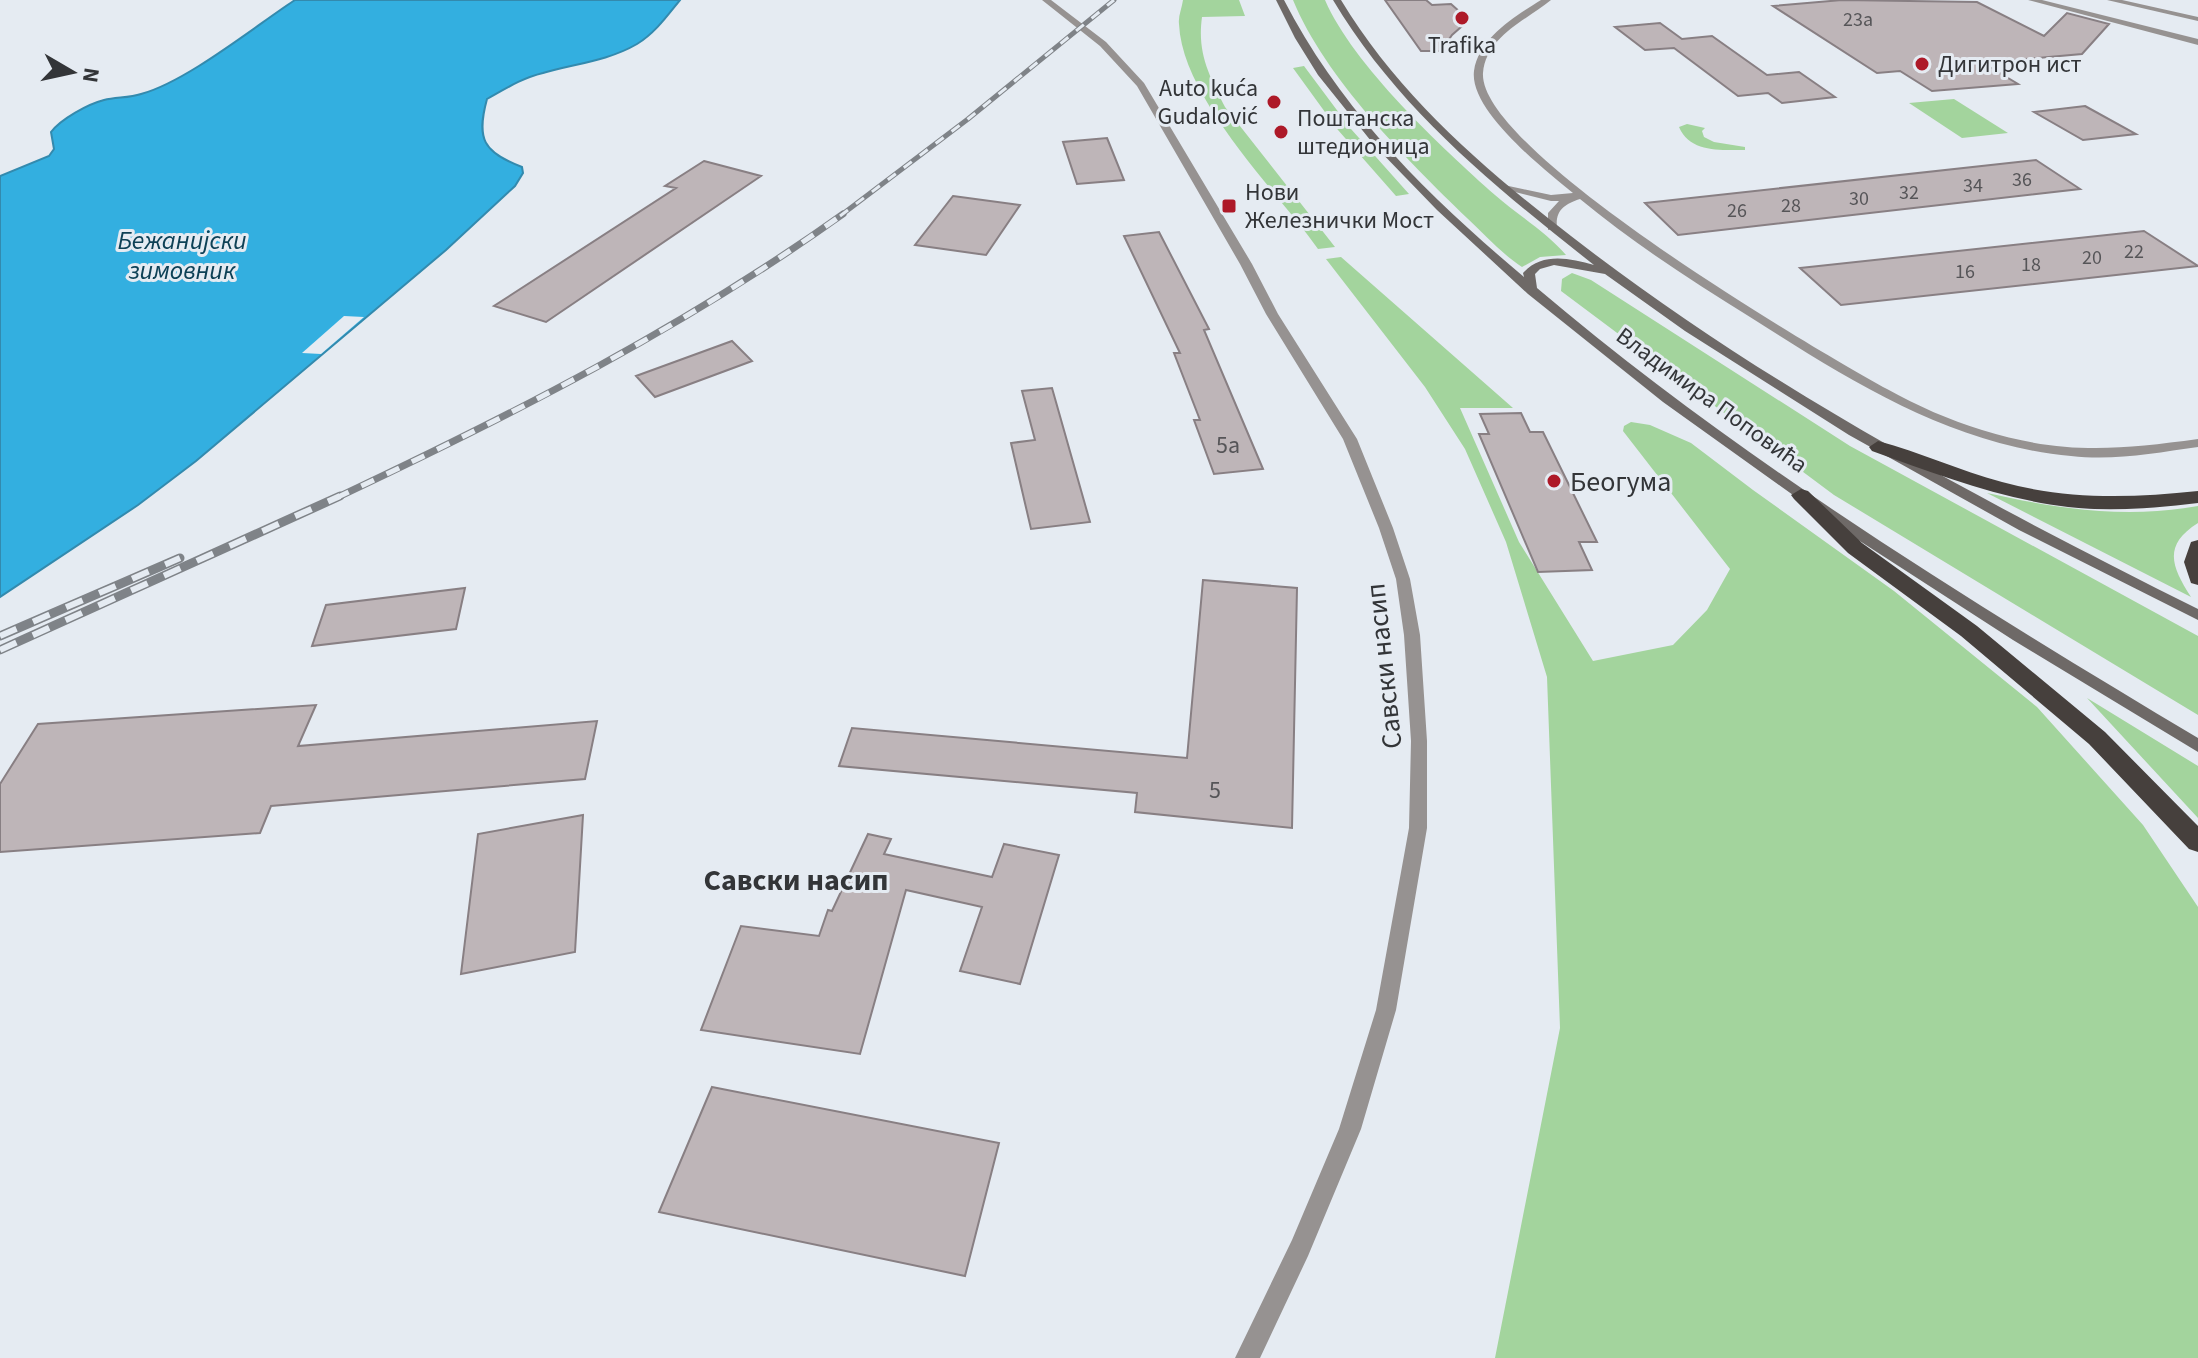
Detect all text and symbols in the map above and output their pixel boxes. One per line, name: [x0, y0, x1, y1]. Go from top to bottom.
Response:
house number: 23a: [1843, 6, 1873, 34]
marker: Trafika: [1453, 9, 1471, 27]
place label: Trafika: [1428, 28, 1496, 63]
north arrow: [32, 32, 112, 112]
place label: Дигитрон ист: [1938, 47, 2081, 82]
marker: Дигитрон ист: [1913, 55, 1931, 73]
text: N: [74, 65, 108, 85]
place label: Auto kuća Gudalović: [1158, 71, 1258, 134]
marker: Auto kuća Gudalović: [1265, 93, 1283, 111]
place label: Поштанска штедионица: [1297, 101, 1430, 164]
marker: Поштанска штедионица: [1272, 123, 1290, 141]
house number: 36: [2012, 166, 2032, 194]
house number: 34: [1963, 172, 1983, 200]
place label: Нови Железнички Мост: [1245, 175, 1434, 238]
house number: 32: [1899, 179, 1919, 207]
house number: 30: [1849, 185, 1869, 213]
house number: 28: [1781, 192, 1801, 220]
marker: Нови Железнички Мост: [1220, 197, 1238, 215]
house number: 26: [1727, 197, 1747, 225]
water label: Бежанијски зимовник: [117, 222, 247, 289]
house number: 22: [2124, 238, 2144, 266]
house number: 20: [2082, 244, 2102, 272]
house number: 18: [2021, 251, 2041, 279]
house number: 16: [1955, 258, 1975, 286]
street label: Владимира Поповића: [1609, 319, 1815, 482]
house number: 5a: [1216, 428, 1240, 463]
place label: Беогума: [1570, 462, 1671, 502]
marker: Беогума: [1545, 472, 1563, 490]
street label: Савски насип: [1355, 581, 1413, 751]
house number: 5: [1209, 773, 1221, 808]
district label: Савски насип: [703, 859, 889, 902]

